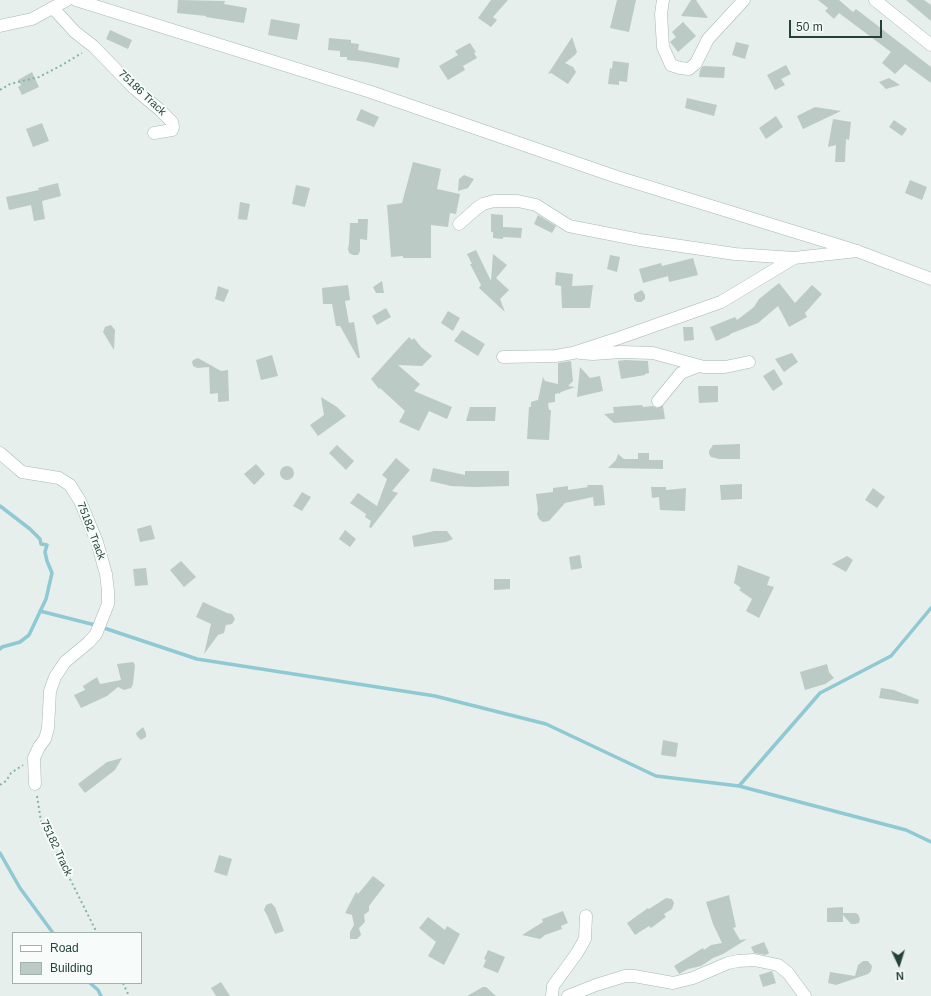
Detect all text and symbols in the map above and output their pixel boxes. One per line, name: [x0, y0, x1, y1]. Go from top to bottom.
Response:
scale bar: [791, 12, 884, 38]
text: 50 m: [796, 20, 823, 34]
street label: 75186 Track: [115, 67, 169, 119]
street label: 75182 Track: [74, 500, 108, 562]
street label: 75182 Track: [37, 818, 75, 878]
legend: [12, 932, 142, 984]
text: Road: [50, 941, 79, 955]
north arrow: [879, 944, 919, 984]
text: Building: [50, 961, 93, 975]
text: N: [895, 970, 904, 982]

